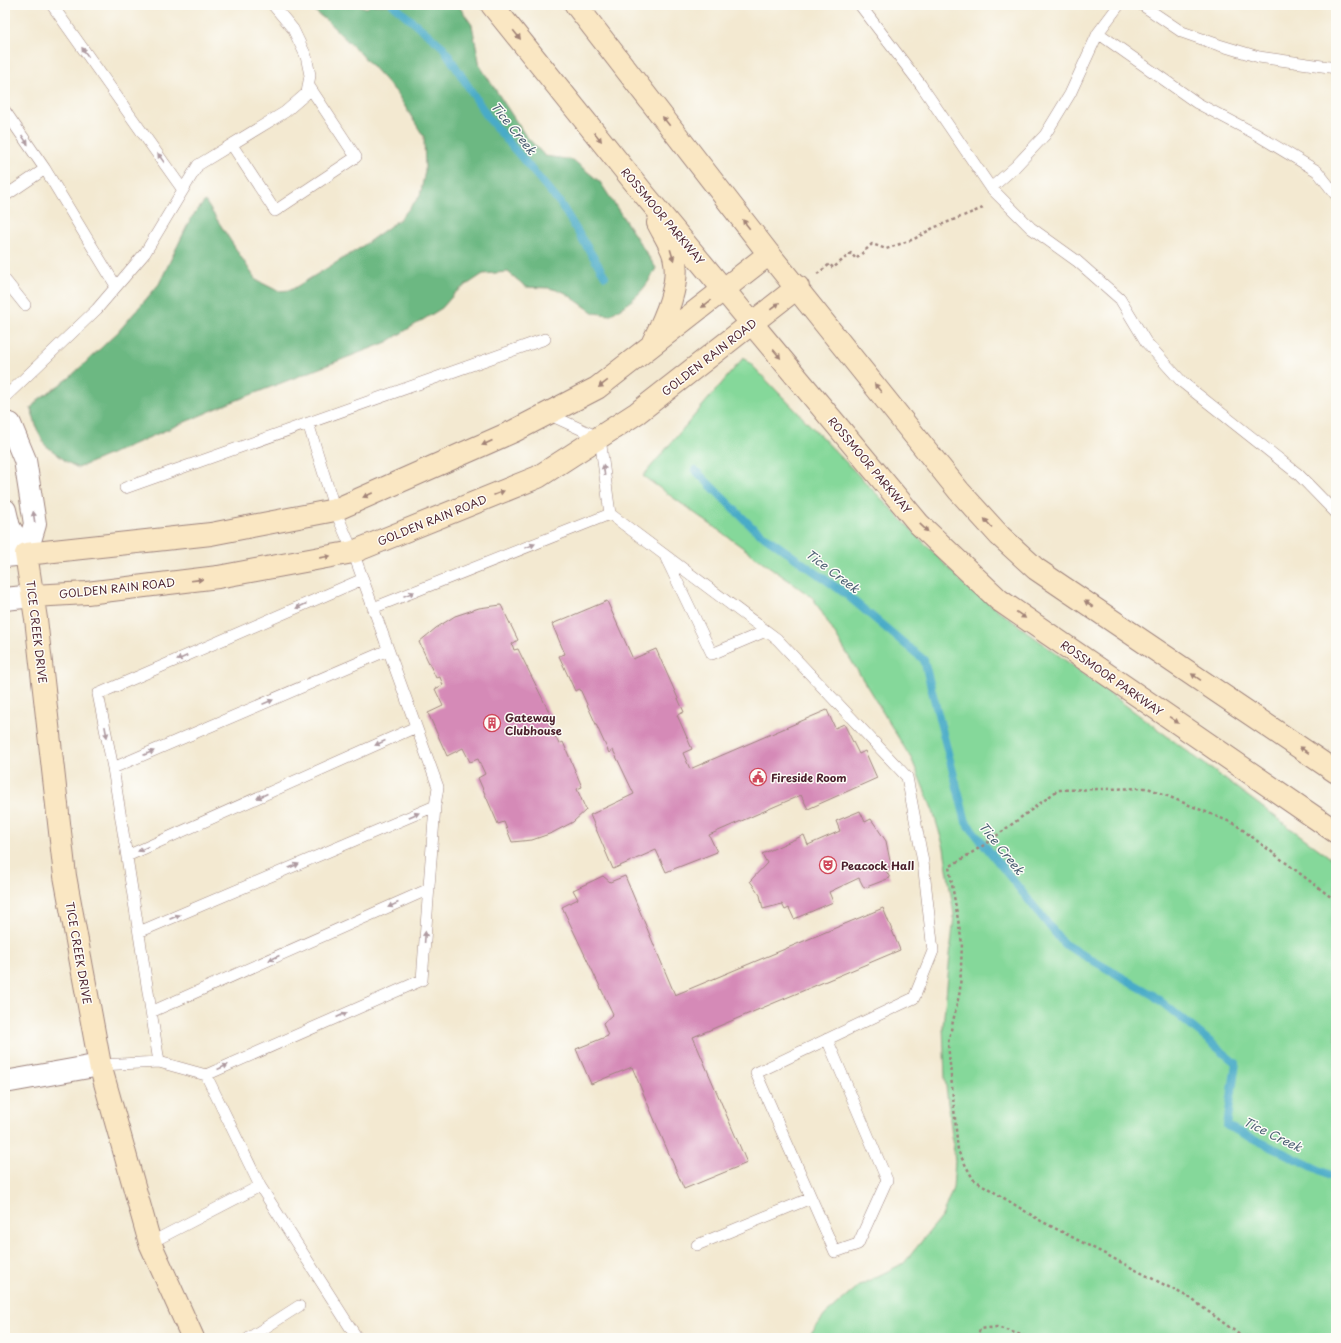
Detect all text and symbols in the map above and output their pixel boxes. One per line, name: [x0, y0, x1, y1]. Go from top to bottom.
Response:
one-way arrow: [512, 30, 521, 41]
one-way arrow: [81, 47, 89, 58]
water label: Tice Creek: [487, 98, 541, 159]
one-way arrow: [662, 115, 670, 126]
one-way arrow: [594, 131, 602, 142]
one-way arrow: [21, 135, 29, 146]
one-way arrow: [156, 153, 165, 164]
street label: ROSSMOOR PARKWAY: [617, 164, 709, 268]
one-way arrow: [741, 218, 750, 229]
one-way arrow: [669, 249, 675, 261]
one-way arrow: [700, 300, 711, 309]
one-way arrow: [770, 301, 781, 310]
street label: GOLDEN RAIN ROAD: [658, 314, 760, 400]
one-way arrow: [773, 349, 782, 359]
one-way arrow: [597, 380, 608, 388]
one-way arrow: [874, 383, 882, 394]
street label: ROSSMOOR PARKWAY: [824, 413, 916, 517]
one-way arrow: [482, 440, 493, 446]
one-way arrow: [601, 464, 607, 476]
one-way arrow: [493, 489, 505, 495]
street label: GOLDEN RAIN ROAD: [375, 490, 489, 550]
one-way arrow: [362, 493, 374, 499]
one-way arrow: [31, 511, 37, 523]
one-way arrow: [983, 518, 993, 528]
one-way arrow: [919, 523, 929, 533]
one-way arrow: [524, 542, 536, 548]
water label: Tice Creek: [802, 545, 864, 598]
one-way arrow: [319, 554, 331, 560]
street label: GOLDEN RAIN ROAD: [58, 573, 176, 603]
one-way arrow: [191, 576, 203, 583]
street label: TICE CREEK DRIVE: [22, 580, 52, 685]
one-way arrow: [404, 591, 415, 597]
one-way arrow: [1084, 600, 1094, 608]
one-way arrow: [296, 603, 307, 609]
one-way arrow: [1016, 611, 1026, 619]
street label: ROSSMOOR PARKWAY: [1057, 636, 1167, 720]
one-way arrow: [176, 654, 188, 661]
one-way arrow: [1191, 673, 1201, 681]
one-way arrow: [263, 698, 275, 704]
place label: Gateway Clubhouse: [505, 709, 562, 739]
building icon: Gateway Clubhouse: [482, 713, 502, 733]
one-way arrow: [1169, 716, 1179, 724]
one-way arrow: [103, 726, 109, 738]
one-way arrow: [375, 740, 386, 746]
one-way arrow: [1299, 746, 1309, 754]
one-way arrow: [143, 750, 154, 756]
public building icon: Fireside Room: [748, 767, 768, 787]
place label: Fireside Room: [771, 769, 847, 786]
one-way arrow: [256, 793, 267, 799]
one-way arrow: [408, 812, 419, 818]
water label: Tice Creek: [975, 818, 1029, 879]
one-way arrow: [137, 846, 148, 852]
theatre icon: Peacock Hall: [818, 855, 838, 875]
place label: Peacock Hall: [841, 857, 914, 874]
one-way arrow: [289, 862, 301, 868]
street label: TICE CREEK DRIVE: [62, 900, 96, 1006]
one-way arrow: [387, 902, 399, 908]
one-way arrow: [169, 913, 181, 919]
one-way arrow: [422, 931, 429, 943]
one-way arrow: [269, 955, 280, 961]
one-way arrow: [337, 1012, 348, 1018]
one-way arrow: [218, 1064, 230, 1070]
water label: Tice Creek: [1241, 1112, 1306, 1156]

